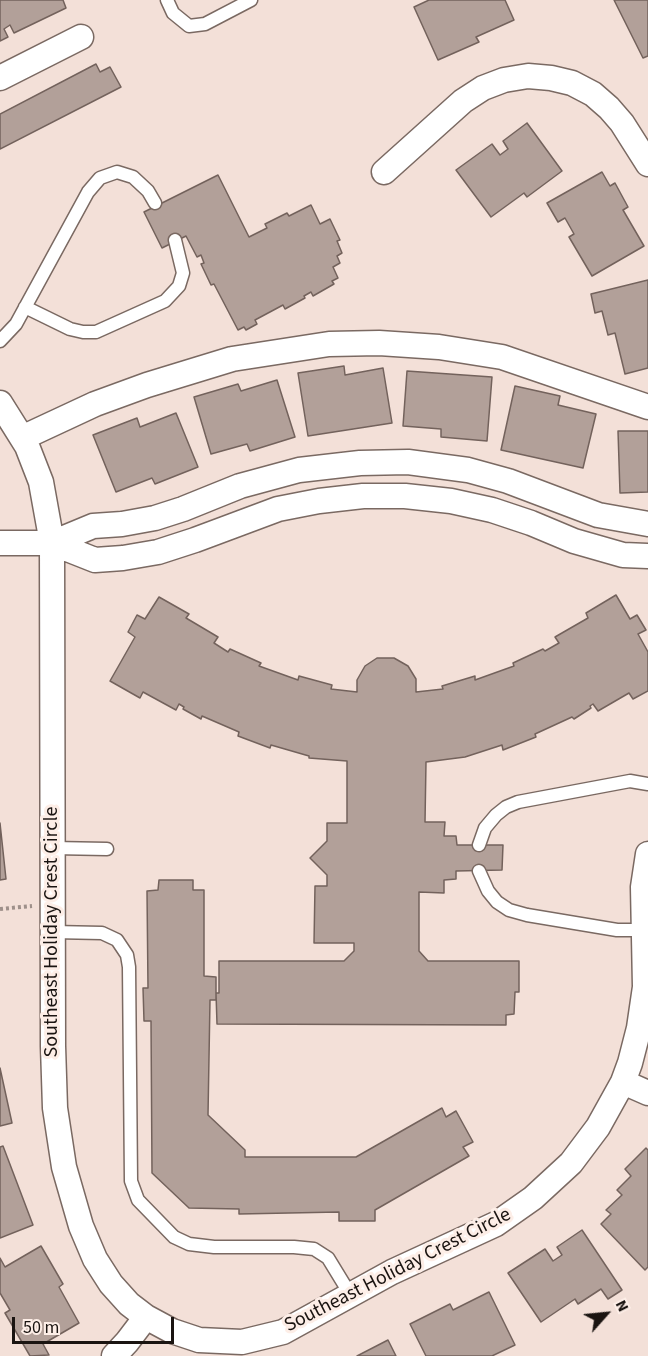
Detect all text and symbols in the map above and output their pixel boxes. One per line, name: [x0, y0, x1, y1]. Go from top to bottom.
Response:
street label: Southeast Holiday Crest Circle: [41, 807, 65, 1057]
street label: Southeast Holiday Crest Circle: [281, 1203, 515, 1339]
north arrow: [576, 1284, 636, 1344]
text: N: [610, 1296, 634, 1316]
scale bar: [15, 1305, 177, 1343]
text: 50 m: [23, 1315, 59, 1340]

